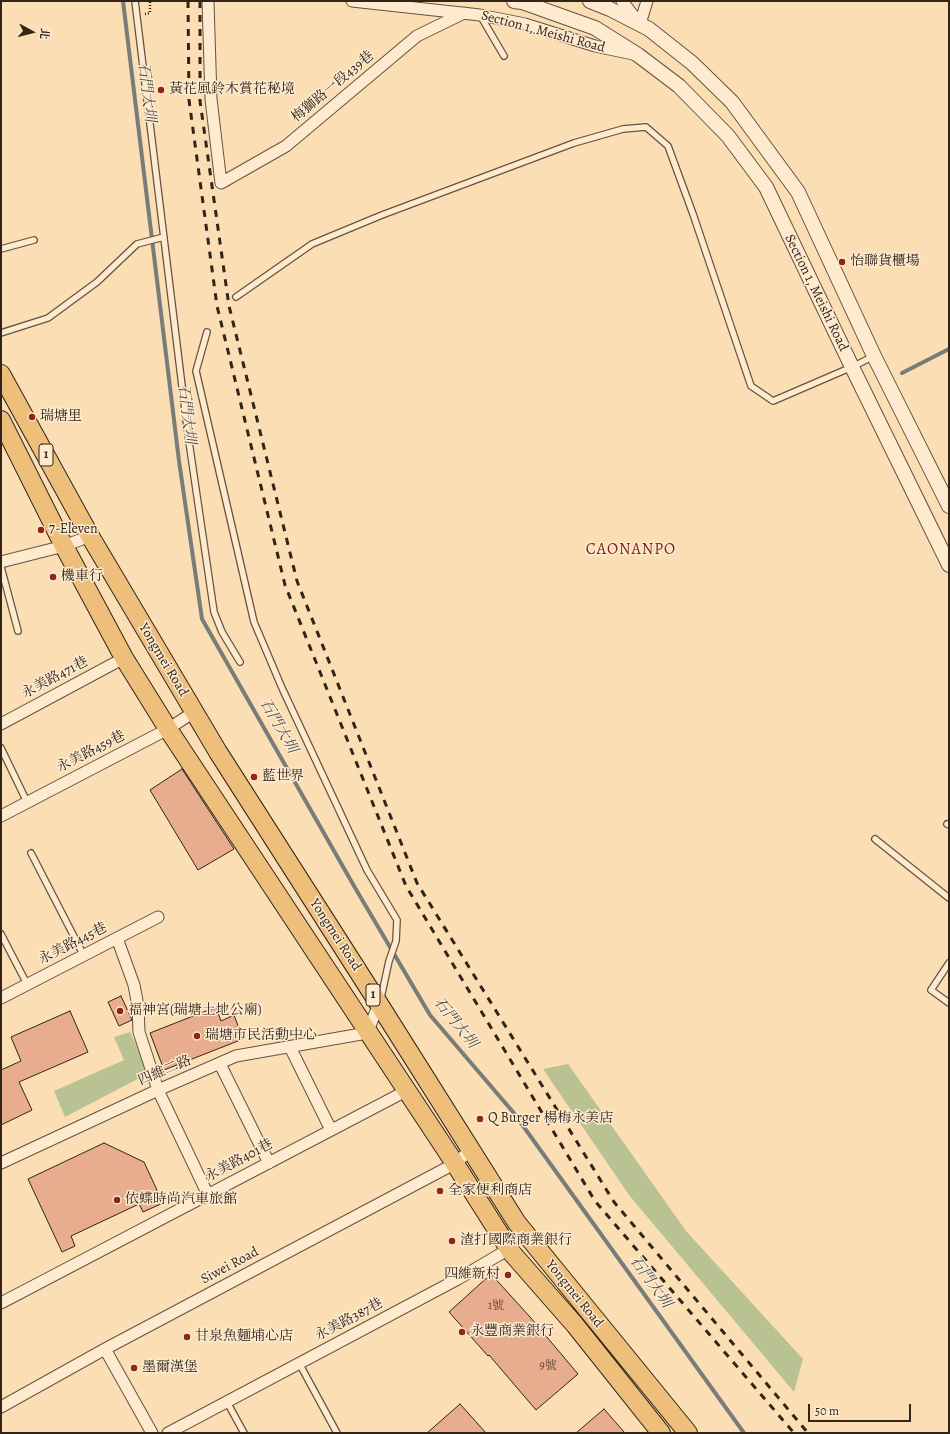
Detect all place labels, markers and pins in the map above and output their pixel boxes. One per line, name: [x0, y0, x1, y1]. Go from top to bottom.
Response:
place label: 黃花風鈴木賞花秘境: [169, 82, 295, 98]
marker: 黃花風鈴木賞花秘境: [156, 85, 166, 95]
place label: 怡聯貨櫃場: [850, 254, 920, 270]
marker: 怡聯貨櫃場: [837, 257, 847, 267]
place label: 瑞塘里: [40, 409, 82, 425]
marker: 瑞塘里: [27, 412, 37, 422]
place label: 7-Eleven: [49, 522, 98, 538]
marker: 7-Eleven: [36, 525, 46, 535]
place label: 機車行: [61, 569, 103, 585]
marker: 機車行: [48, 572, 58, 582]
place label: 藍世界: [262, 769, 304, 785]
marker: 藍世界: [249, 772, 259, 782]
place label: 福神宮(瑞塘土地公廟): [128, 1003, 262, 1019]
marker: 福神宮(瑞塘土地公廟): [115, 1006, 125, 1016]
place label: 瑞塘市民活動中心: [205, 1028, 317, 1044]
marker: 瑞塘市民活動中心: [192, 1031, 202, 1041]
place label: Q Burger 楊梅永美店: [488, 1111, 613, 1127]
marker: Q Burger 楊梅永美店: [475, 1114, 485, 1124]
place label: 全家便利商店: [448, 1183, 532, 1199]
marker: 全家便利商店: [435, 1186, 445, 1196]
place label: 依蝶時尚汽車旅館: [125, 1192, 237, 1208]
marker: 依蝶時尚汽車旅館: [112, 1195, 122, 1205]
place label: 渣打國際商業銀行: [460, 1233, 572, 1249]
marker: 渣打國際商業銀行: [447, 1236, 457, 1246]
place label: 四維新村: [444, 1267, 500, 1283]
marker: 四維新村: [503, 1270, 513, 1280]
place label: 永豐商業銀行: [470, 1324, 554, 1340]
marker: 永豐商業銀行: [457, 1327, 467, 1337]
place label: 甘泉魚麵埔心店: [195, 1329, 293, 1345]
marker: 甘泉魚麵埔心店: [182, 1332, 192, 1342]
place label: 墨爾漢堡: [142, 1360, 198, 1376]
marker: 墨爾漢堡: [129, 1363, 139, 1373]

